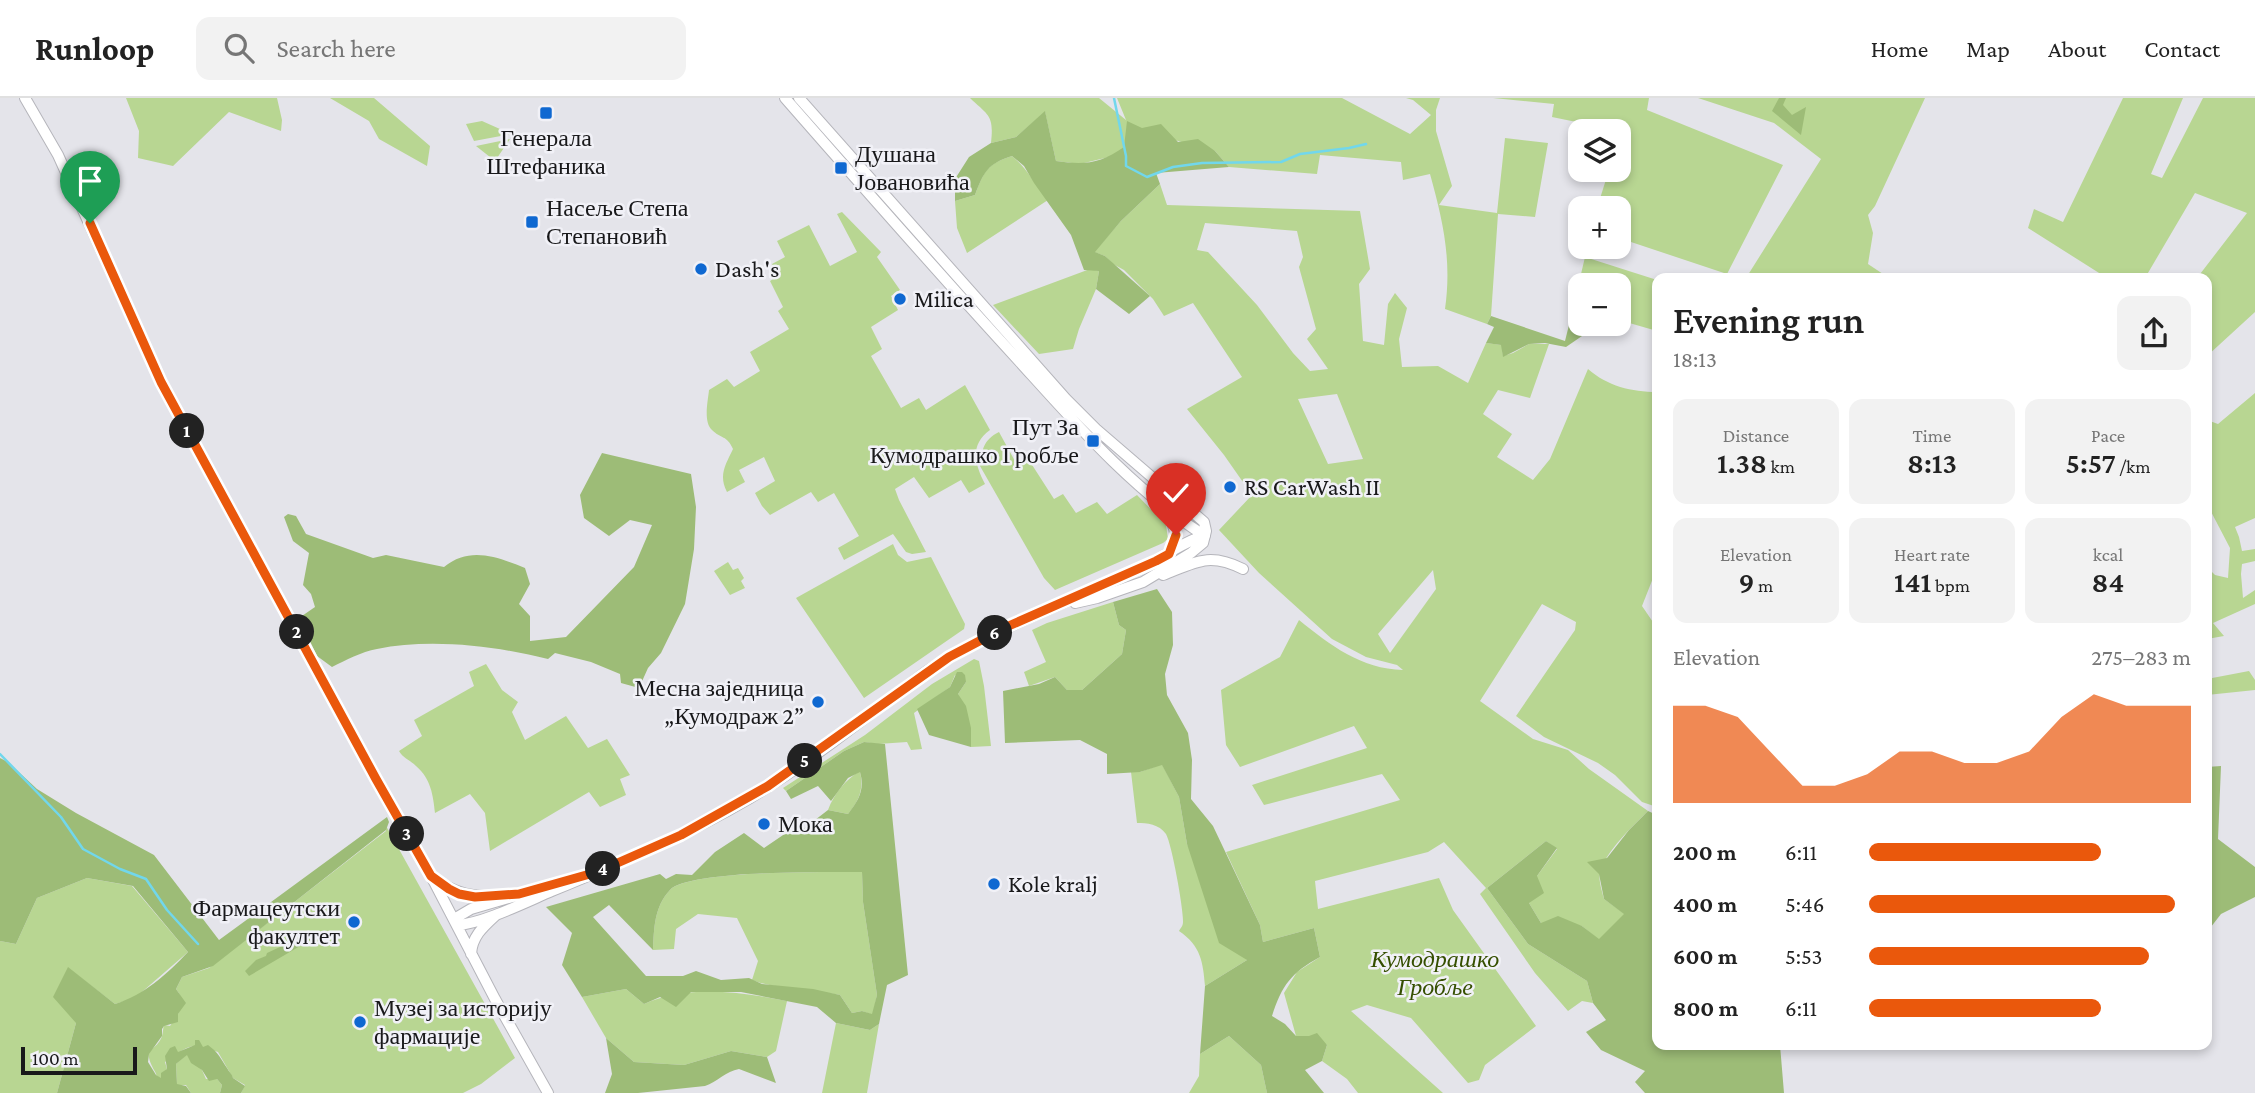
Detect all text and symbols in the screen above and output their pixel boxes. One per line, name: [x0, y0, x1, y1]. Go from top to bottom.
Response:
search box: [196, 17, 686, 80]
icon: search: [220, 29, 258, 67]
text: Runloop: [35, 30, 154, 67]
text: Search here: [276, 34, 396, 63]
text: Home: [1871, 35, 1928, 62]
text: Map: [1966, 35, 2010, 62]
text: About: [2048, 35, 2106, 62]
text: Contact: [2144, 35, 2220, 62]
marker: Генерала Штефаника: [538, 105, 554, 121]
map controls: [1568, 119, 1631, 336]
button: layers: [1568, 119, 1631, 182]
place label: Генерала Штефаника: [486, 124, 606, 179]
place label: Душана Јовановића: [855, 140, 970, 195]
pin: [60, 151, 120, 223]
marker: Душана Јовановића: [833, 160, 849, 176]
icon: arrive: [71, 162, 109, 200]
place label: Насеље Степа Степановић: [546, 194, 689, 249]
button: +: [1568, 196, 1631, 259]
marker: Насеље Степа Степановић: [524, 214, 540, 230]
place label: Dash's: [715, 255, 779, 282]
marker: Dash's: [693, 261, 709, 277]
button: −: [1568, 273, 1631, 336]
place label: Milica: [914, 285, 974, 312]
marker: Milica: [892, 291, 908, 307]
button: share: [2117, 296, 2191, 370]
text: Evening run: [1673, 299, 1864, 341]
text: 18:13: [1673, 346, 1717, 372]
place label: Пут За Кумодрашко Гробље: [870, 413, 1079, 468]
pin: 1: [170, 414, 204, 448]
text: 1: [183, 420, 190, 441]
text: Distance: [1723, 425, 1789, 446]
text: Time: [1913, 425, 1951, 446]
text: Pace: [2091, 425, 2125, 446]
marker: Пут За Кумодрашко Гробље: [1085, 433, 1101, 449]
text: 1.38: [1717, 446, 1767, 479]
text: 8:13: [1907, 446, 1957, 479]
text: 5:57: [2066, 446, 2116, 479]
text: km: [1767, 456, 1795, 477]
text: /km: [2116, 456, 2150, 477]
pin: [1146, 463, 1206, 535]
place label: RS CarWash II: [1244, 473, 1380, 500]
icon: check: [1157, 474, 1195, 512]
marker: RS CarWash II: [1222, 479, 1238, 495]
text: Elevation: [1720, 544, 1792, 565]
text: Heart rate: [1894, 544, 1970, 565]
text: kcal: [2093, 544, 2123, 565]
text: 9: [1739, 565, 1755, 598]
text: 141: [1894, 565, 1931, 598]
text: 84: [2092, 565, 2124, 598]
text: m: [1755, 575, 1773, 596]
text: bpm: [1931, 575, 1970, 596]
pin: 2: [280, 614, 314, 650]
pin: 6: [978, 616, 1012, 650]
text: 2: [292, 621, 301, 642]
text: 6: [989, 622, 1000, 643]
text: Elevation: [1673, 644, 1760, 670]
text: 275–283 m: [2091, 644, 2191, 670]
place label: Месна заједница „Кумодраж 2”: [635, 674, 804, 729]
marker: Месна заједница „Кумодраж 2”: [810, 694, 826, 710]
pin: 5: [788, 744, 822, 778]
text: 5: [800, 750, 809, 771]
place label: Мока: [778, 810, 833, 837]
pin: 3: [390, 816, 424, 852]
marker: Мока: [756, 816, 772, 832]
text: 3: [402, 823, 411, 844]
text: 200 m: [1673, 839, 1737, 865]
text: 6:11: [1785, 839, 1817, 865]
pin: 4: [586, 852, 620, 886]
text: 4: [597, 858, 608, 879]
place label: Kole kralj: [1008, 870, 1098, 897]
marker: Kole kralj: [986, 876, 1002, 892]
text: 400 m: [1673, 891, 1737, 917]
text: 5:46: [1785, 891, 1825, 917]
place label: Фармацеутски факултет: [192, 894, 341, 949]
marker: Фармацеутски факултет: [346, 914, 362, 930]
text: 600 m: [1673, 943, 1737, 969]
text: 5:53: [1785, 943, 1823, 969]
park label: Кумодрашко Гробље: [1370, 945, 1499, 1000]
place label: Музеј за историју фармације: [374, 994, 552, 1049]
text: 800 m: [1673, 995, 1738, 1021]
text: 6:11: [1785, 995, 1817, 1021]
marker: Музеј за историју фармације: [352, 1014, 368, 1030]
scale bar: [21, 1044, 136, 1076]
text: 100 m: [32, 1048, 79, 1069]

